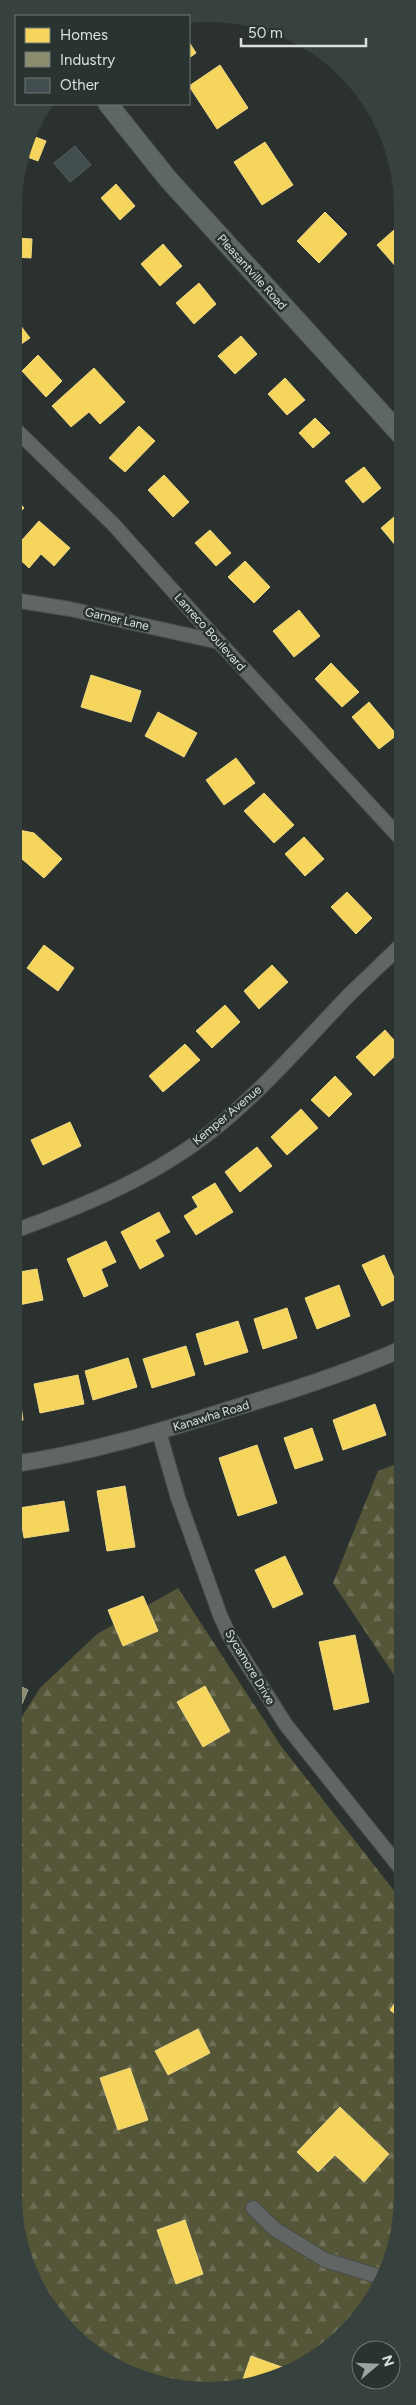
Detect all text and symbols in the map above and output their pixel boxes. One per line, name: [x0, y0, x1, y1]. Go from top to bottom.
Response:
legend: [15, 15, 190, 105]
scale bar: [241, 15, 366, 47]
text: 50 m: [248, 24, 283, 42]
text: Homes: [60, 26, 108, 44]
text: Industry: [60, 51, 115, 69]
text: Other: [60, 76, 99, 94]
street label: Pleasantville Road: [214, 231, 290, 313]
street label: Lanreco Boulevard: [172, 590, 248, 674]
street label: Garner Lane: [84, 605, 151, 633]
street label: Kemper Avenue: [190, 1082, 264, 1148]
street label: Kanawha Road: [171, 1398, 251, 1434]
street label: Sycamore Drive: [222, 1627, 278, 1707]
north arrow: [351, 2340, 401, 2390]
text: N: [378, 2353, 398, 2369]

